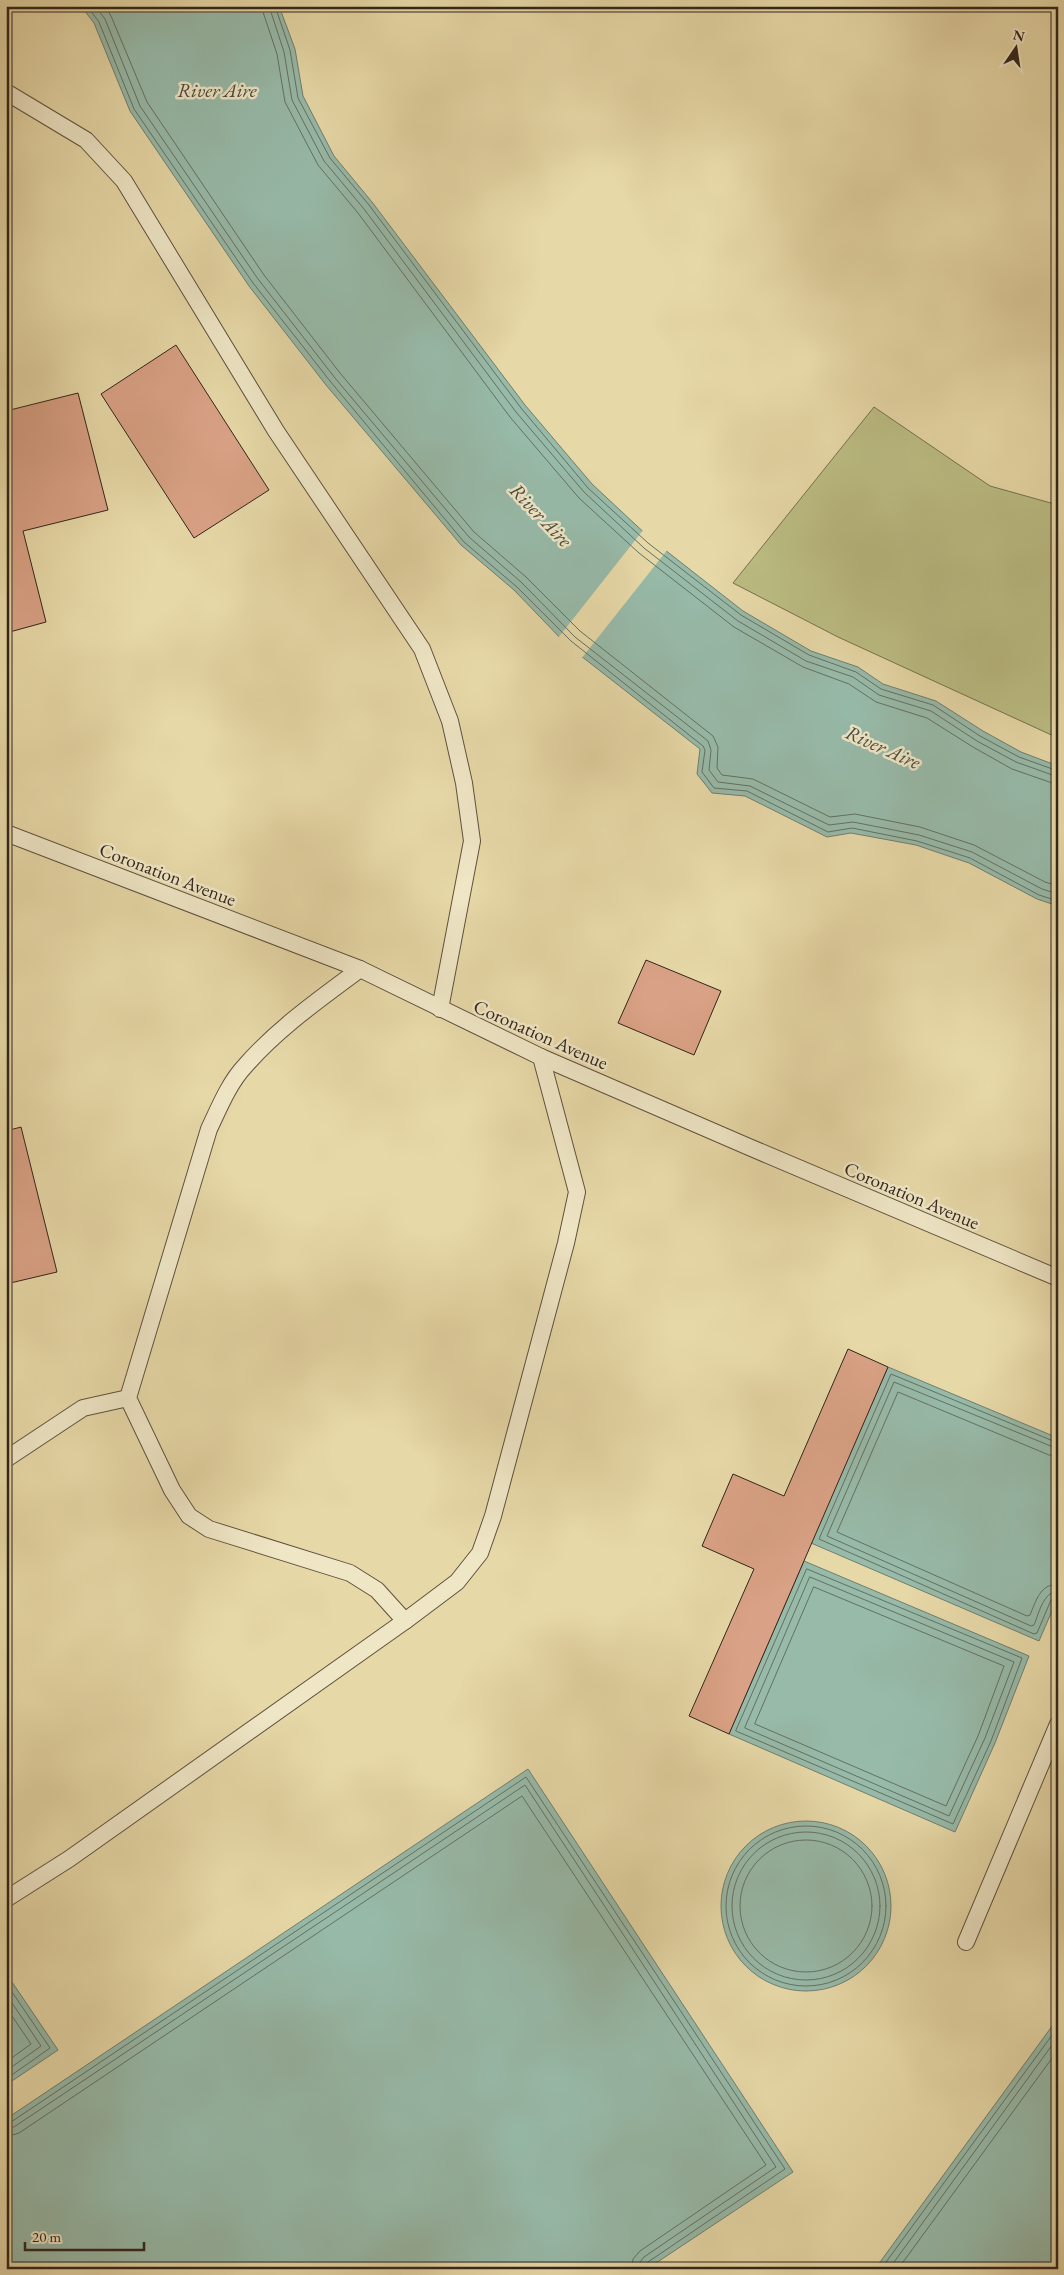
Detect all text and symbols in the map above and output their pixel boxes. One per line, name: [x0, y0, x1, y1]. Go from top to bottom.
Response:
north arrow: [992, 22, 1042, 72]
text: N: [1011, 25, 1027, 46]
water label: River Aire: [177, 77, 257, 103]
water label: River Aire: [504, 477, 578, 553]
water label: River Aire: [841, 719, 925, 775]
street label: Coronation Avenue: [96, 837, 240, 912]
street label: Coronation Avenue: [470, 994, 612, 1075]
street label: Coronation Avenue: [840, 1156, 983, 1235]
scale bar: [25, 2220, 144, 2252]
text: 20 m: [32, 2227, 61, 2246]

